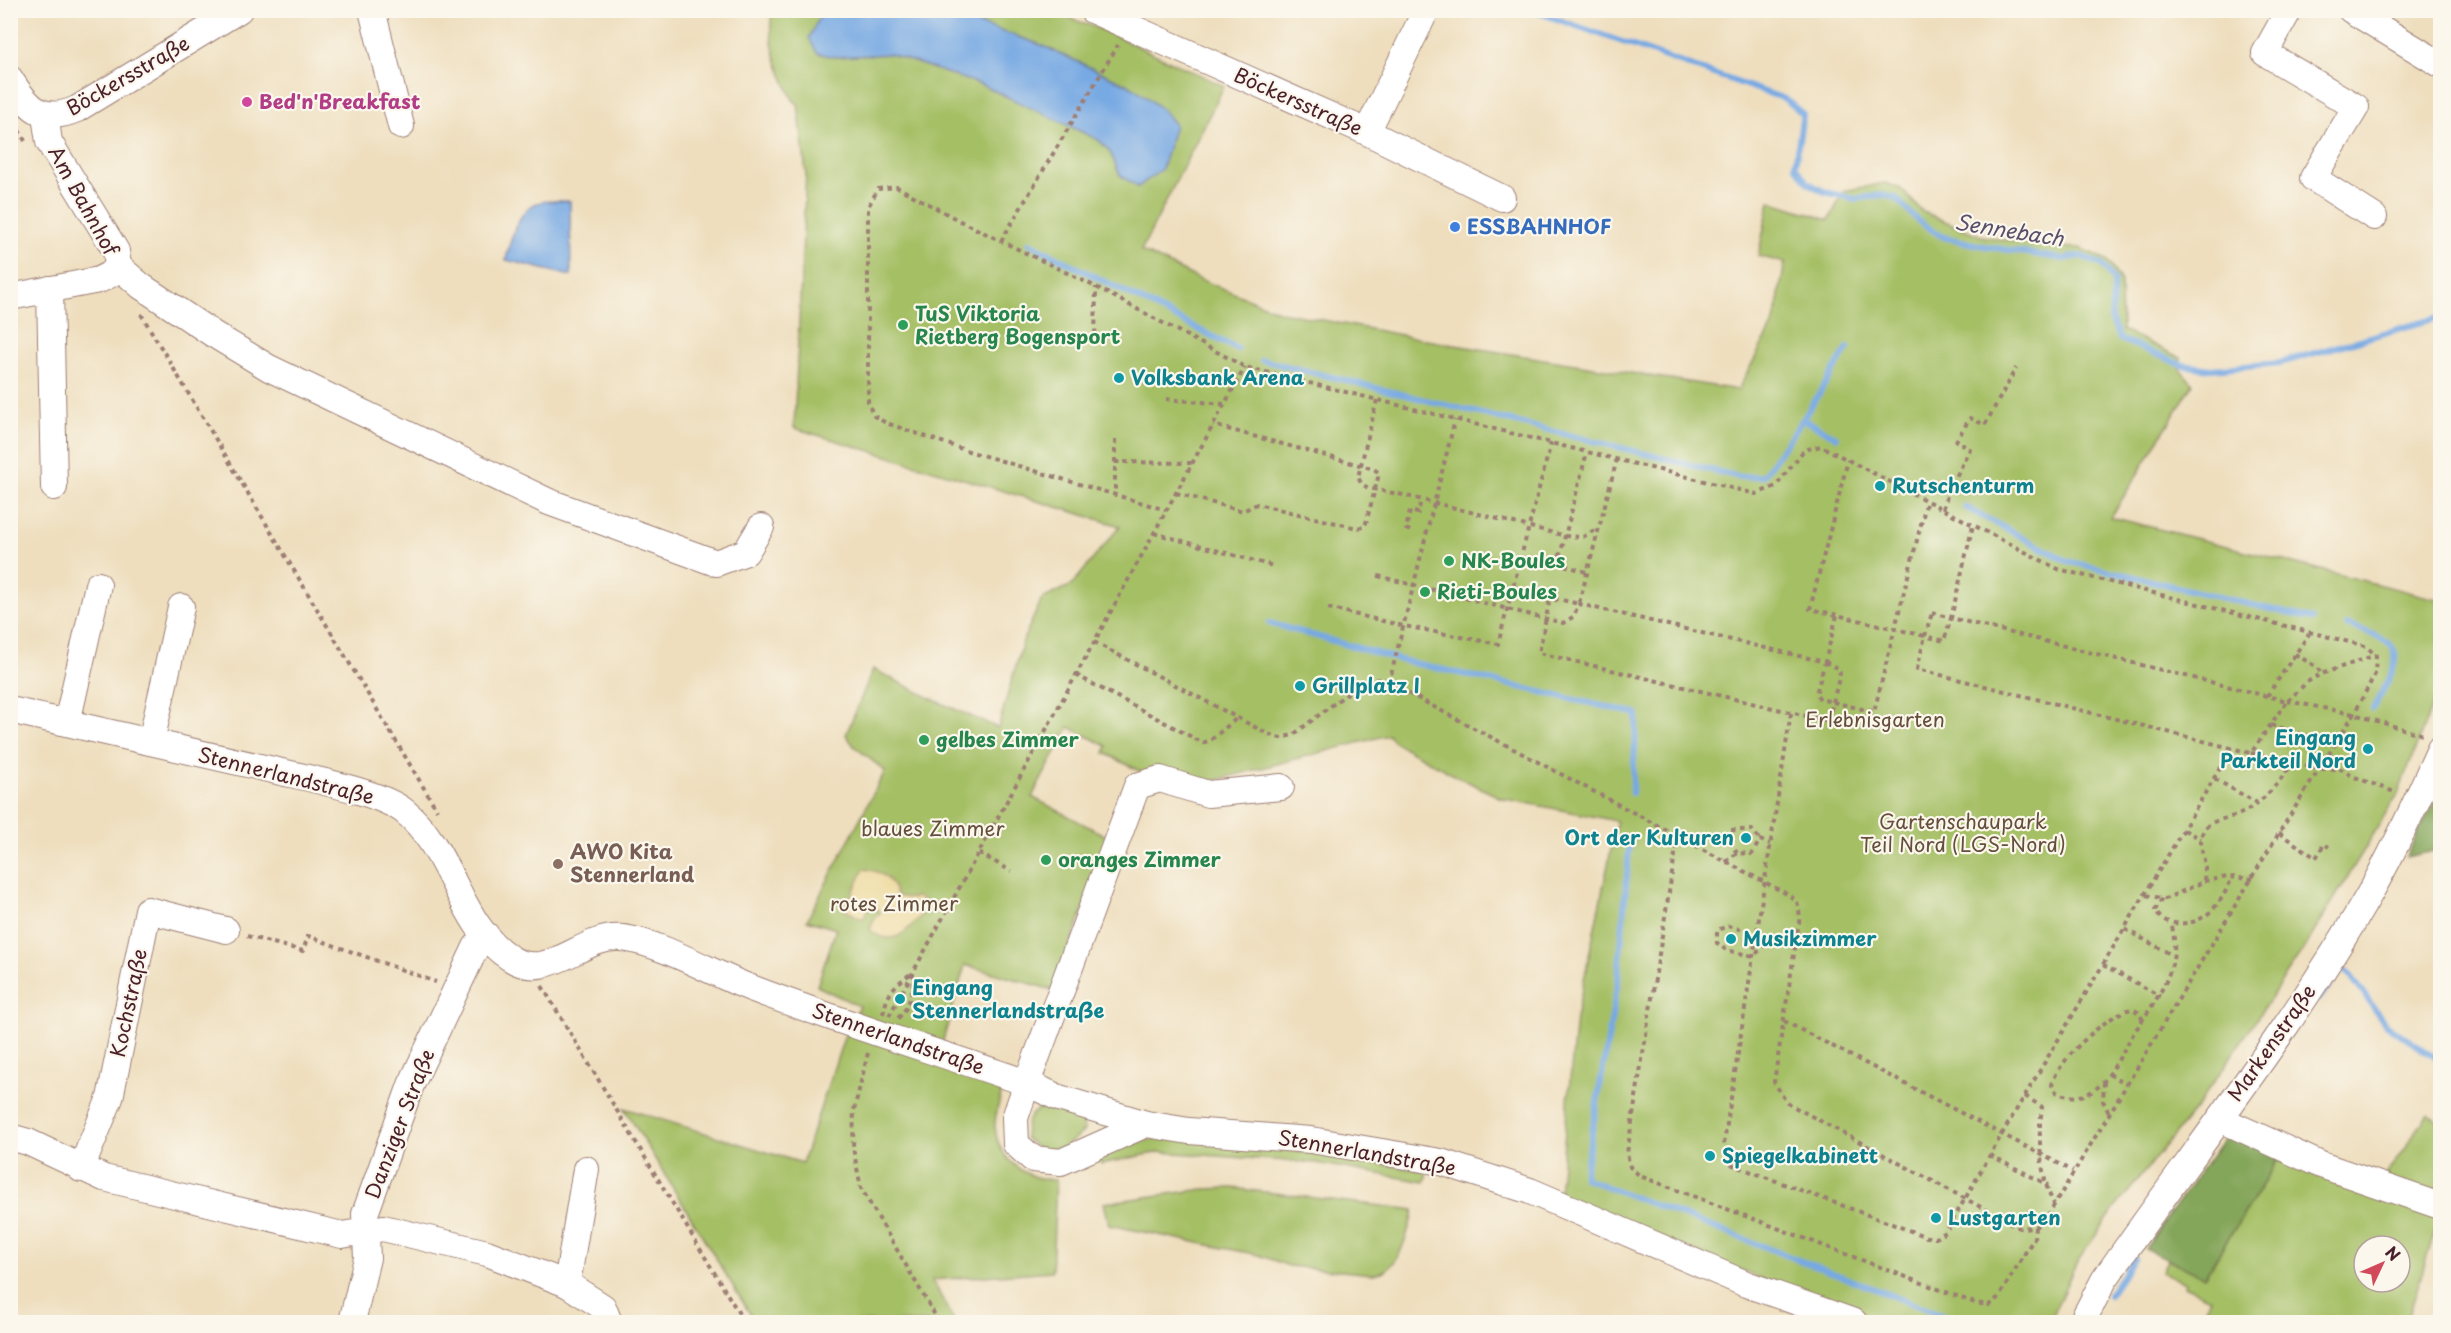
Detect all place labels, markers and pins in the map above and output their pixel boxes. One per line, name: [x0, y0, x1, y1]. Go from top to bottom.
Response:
place label: Bed'n'Breakfast: [259, 86, 420, 116]
marker: Bed'n'Breakfast: [240, 95, 254, 109]
place label: ESSBAHNHOF: [1467, 211, 1612, 241]
marker: ESSBAHNHOF: [1448, 220, 1462, 234]
place label: TuS Viktoria Rietberg Bogensport: [915, 298, 1121, 351]
marker: TuS Viktoria Rietberg Bogensport: [896, 318, 910, 332]
place label: Volksbank Arena: [1131, 362, 1305, 392]
marker: Volksbank Arena: [1112, 371, 1126, 385]
place label: Rutschenturm: [1892, 470, 2034, 500]
marker: Rutschenturm: [1873, 479, 1887, 493]
place label: NK-Boules: [1461, 545, 1566, 575]
marker: NK-Boules: [1442, 554, 1456, 568]
place label: Rieti-Boules: [1437, 576, 1557, 606]
marker: Rieti-Boules: [1418, 585, 1432, 599]
place label: Grillplatz I: [1312, 670, 1420, 700]
marker: Grillplatz I: [1293, 679, 1307, 693]
place label: Eingang Parkteil Nord: [2220, 722, 2356, 775]
place label: gelbes Zimmer: [936, 724, 1080, 754]
marker: gelbes Zimmer: [917, 733, 931, 747]
marker: Eingang Parkteil Nord: [2361, 742, 2375, 756]
place label: Ort der Kulturen: [1565, 822, 1734, 852]
marker: Ort der Kulturen: [1739, 831, 1753, 845]
place label: AWO Kita Stennerland: [570, 836, 695, 889]
place label: oranges Zimmer: [1058, 844, 1222, 874]
marker: oranges Zimmer: [1039, 853, 1053, 867]
marker: AWO Kita Stennerland: [551, 857, 565, 871]
place label: Musikzimmer: [1743, 923, 1877, 953]
marker: Musikzimmer: [1724, 932, 1738, 946]
place label: Eingang Stennerlandstraße: [912, 972, 1104, 1025]
marker: Eingang Stennerlandstraße: [893, 992, 907, 1006]
place label: Spiegelkabinett: [1722, 1140, 1878, 1170]
marker: Spiegelkabinett: [1703, 1149, 1717, 1163]
place label: Lustgarten: [1948, 1202, 2061, 1232]
marker: Lustgarten: [1929, 1211, 1943, 1225]

